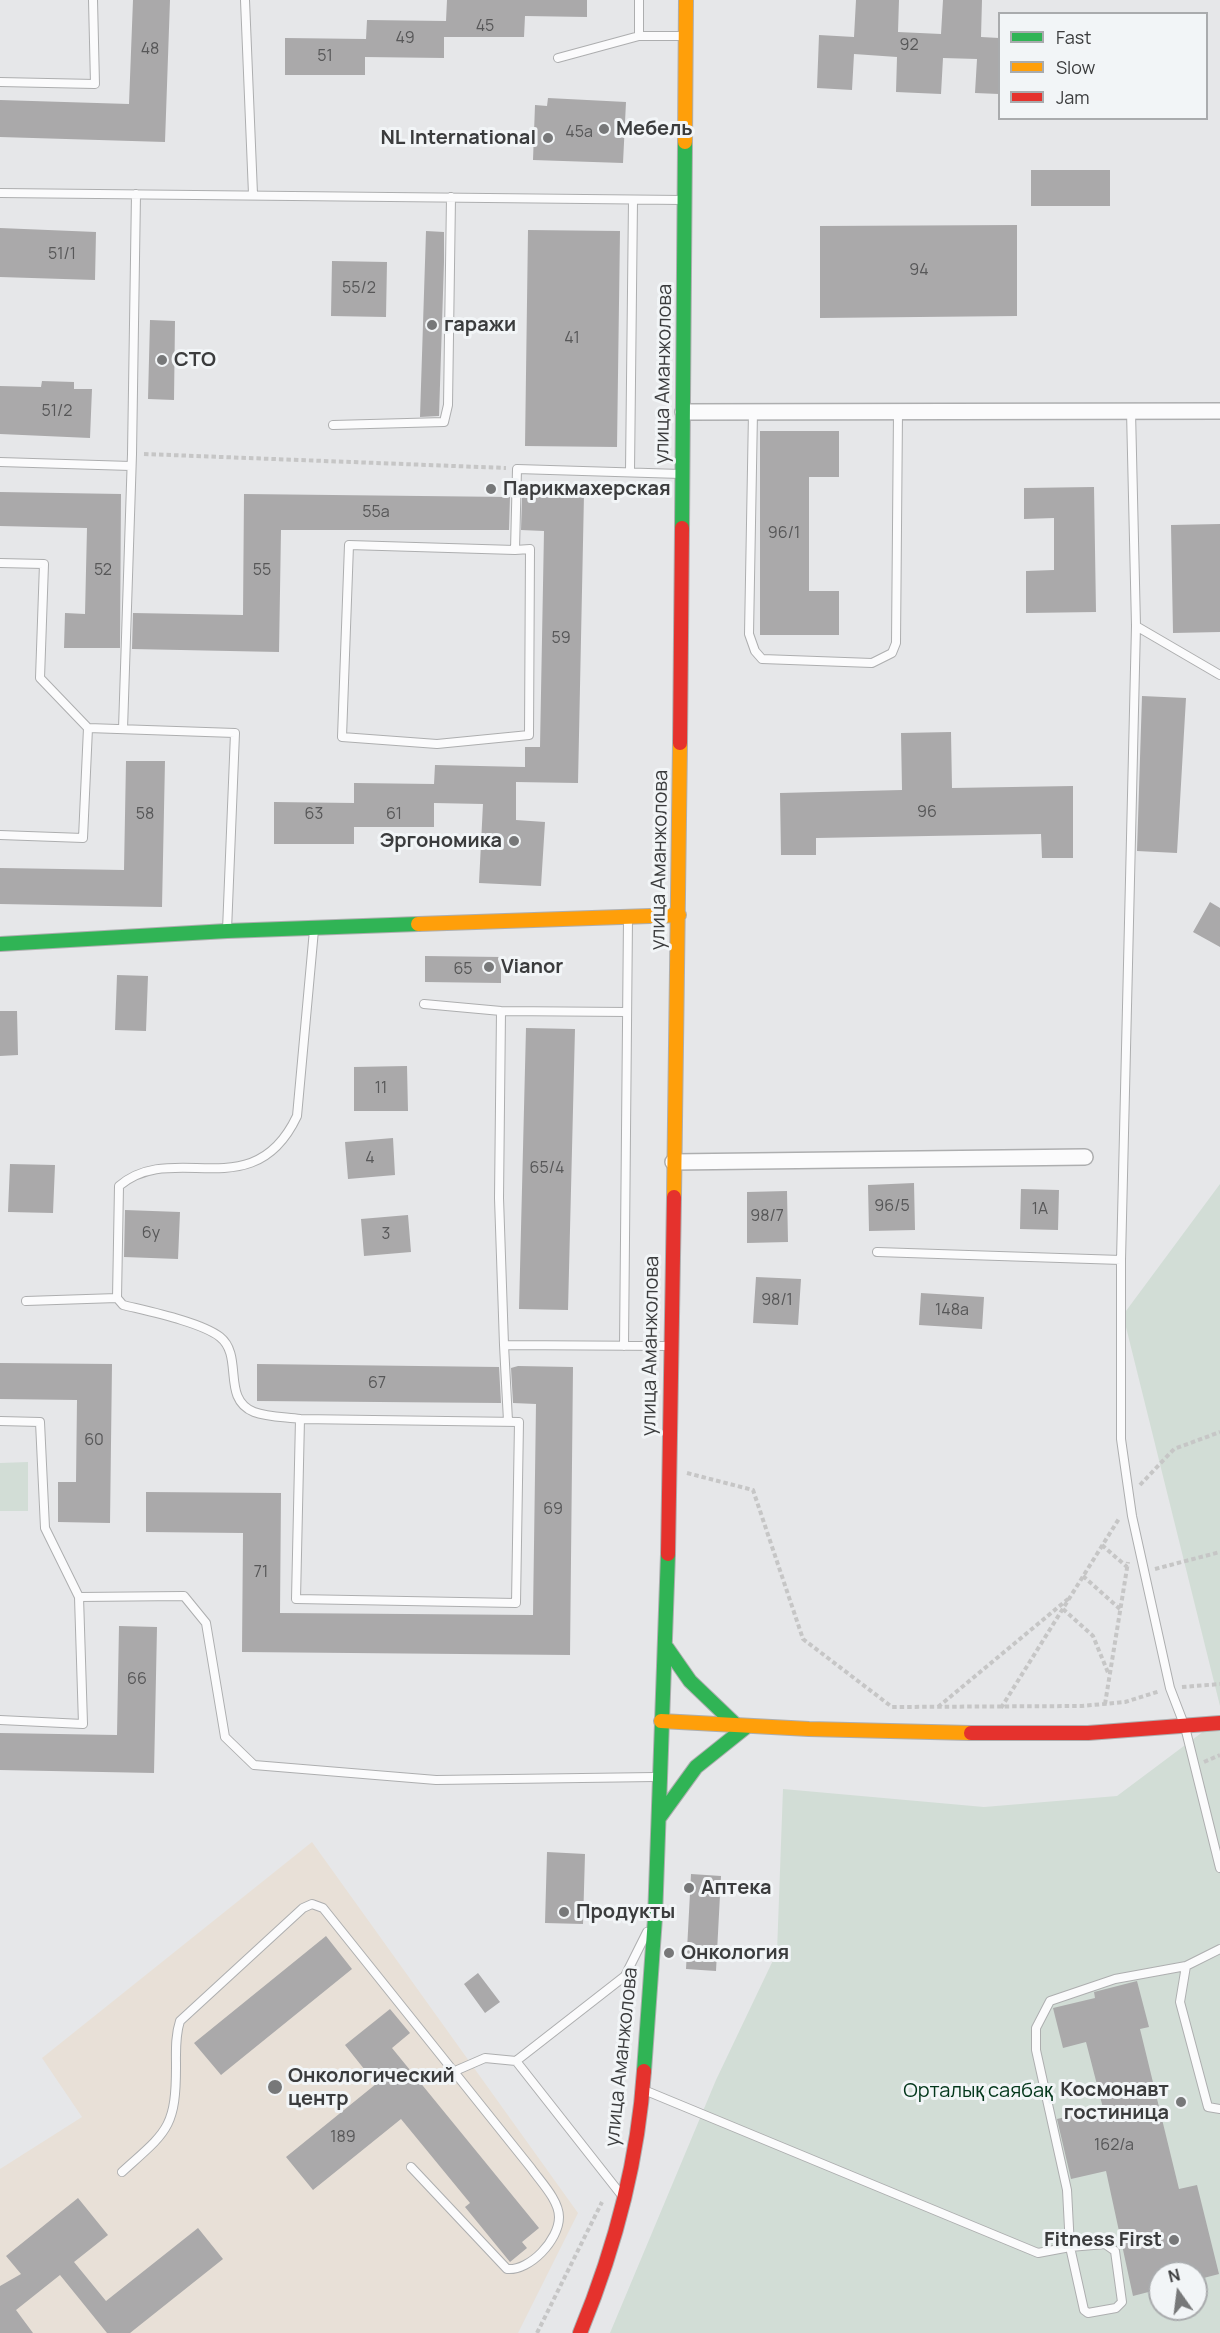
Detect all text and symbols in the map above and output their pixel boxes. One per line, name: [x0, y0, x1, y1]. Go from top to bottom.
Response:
legend: [998, 12, 1208, 120]
house number: 45: [476, 17, 494, 37]
text: Fast: [1056, 25, 1091, 49]
house number: 49: [395, 29, 415, 49]
house number: 92: [899, 36, 919, 56]
house number: 48: [141, 40, 159, 60]
house number: 51: [317, 47, 333, 67]
text: Slow: [1056, 55, 1095, 79]
text: Jam: [1056, 85, 1090, 109]
place label: Мебель: [616, 117, 693, 141]
marker: Мебель: [597, 122, 611, 136]
house number: 45а: [565, 123, 593, 143]
place label: NL International: [380, 126, 536, 150]
marker: NL International: [541, 131, 555, 145]
house number: 51/1: [48, 245, 76, 265]
house number: 94: [909, 261, 929, 281]
house number: 55/2: [342, 279, 376, 299]
street label: улица Аманжолова: [650, 284, 678, 464]
place label: гаражи: [444, 313, 516, 337]
marker: гаражи: [425, 318, 439, 332]
house number: 41: [564, 329, 580, 349]
place label: СТО: [174, 348, 216, 372]
marker: СТО: [155, 353, 169, 367]
house number: 51/2: [42, 402, 72, 422]
place label: Парикмахерская: [503, 477, 671, 501]
marker: Парикмахерская: [484, 482, 498, 496]
house number: 55а: [362, 503, 390, 523]
house number: 96/1: [768, 524, 800, 544]
house number: 52: [94, 561, 112, 581]
house number: 55: [253, 561, 271, 581]
house number: 59: [551, 629, 571, 649]
street label: улица Аманжолова: [646, 770, 674, 950]
house number: 96: [917, 803, 937, 823]
house number: 58: [136, 805, 154, 825]
house number: 63: [305, 805, 323, 825]
house number: 61: [386, 805, 402, 825]
place label: Эргономика: [380, 829, 502, 853]
marker: Эргономика: [507, 834, 521, 848]
place label: Vianor: [501, 955, 563, 979]
house number: 65: [453, 960, 473, 980]
marker: Vianor: [482, 960, 496, 974]
house number: 11: [375, 1079, 387, 1099]
house number: 4: [365, 1149, 375, 1169]
house number: 65/4: [530, 1159, 564, 1179]
house number: 96/5: [874, 1197, 910, 1217]
house number: 1А: [1032, 1200, 1048, 1220]
house number: 98/7: [750, 1207, 784, 1227]
house number: 6у: [142, 1224, 160, 1244]
house number: 3: [382, 1225, 390, 1245]
street label: улица Аманжолова: [637, 1256, 665, 1436]
house number: 98/1: [761, 1291, 793, 1311]
house number: 148а: [935, 1301, 969, 1321]
house number: 67: [368, 1374, 386, 1394]
house number: 60: [84, 1431, 104, 1451]
house number: 69: [543, 1500, 563, 1520]
house number: 71: [254, 1563, 268, 1583]
house number: 66: [127, 1670, 147, 1690]
place label: Аптека: [701, 1876, 772, 1900]
marker: Аптека: [682, 1881, 696, 1895]
place label: Продукты: [576, 1900, 675, 1924]
marker: Продукты: [557, 1905, 571, 1919]
place label: Онкология: [681, 1941, 789, 1965]
marker: Онкология: [662, 1946, 676, 1960]
street label: улица Аманжолова: [601, 1966, 643, 2148]
place label: Онкологический центр: [288, 2064, 455, 2111]
marker: Онкологический центр: [266, 2078, 284, 2096]
place label: Космонавт гостиница: [1060, 2078, 1169, 2125]
park label: Орталық саябақ: [903, 2079, 1053, 2103]
marker: Космонавт гостиница: [1174, 2095, 1188, 2109]
house number: 189: [330, 2128, 356, 2148]
house number: 162/a: [1094, 2136, 1134, 2156]
place label: Fitness First: [1044, 2228, 1162, 2252]
marker: Fitness First: [1167, 2233, 1181, 2247]
north arrow: [1148, 2261, 1208, 2321]
text: N: [1166, 2263, 1182, 2288]

